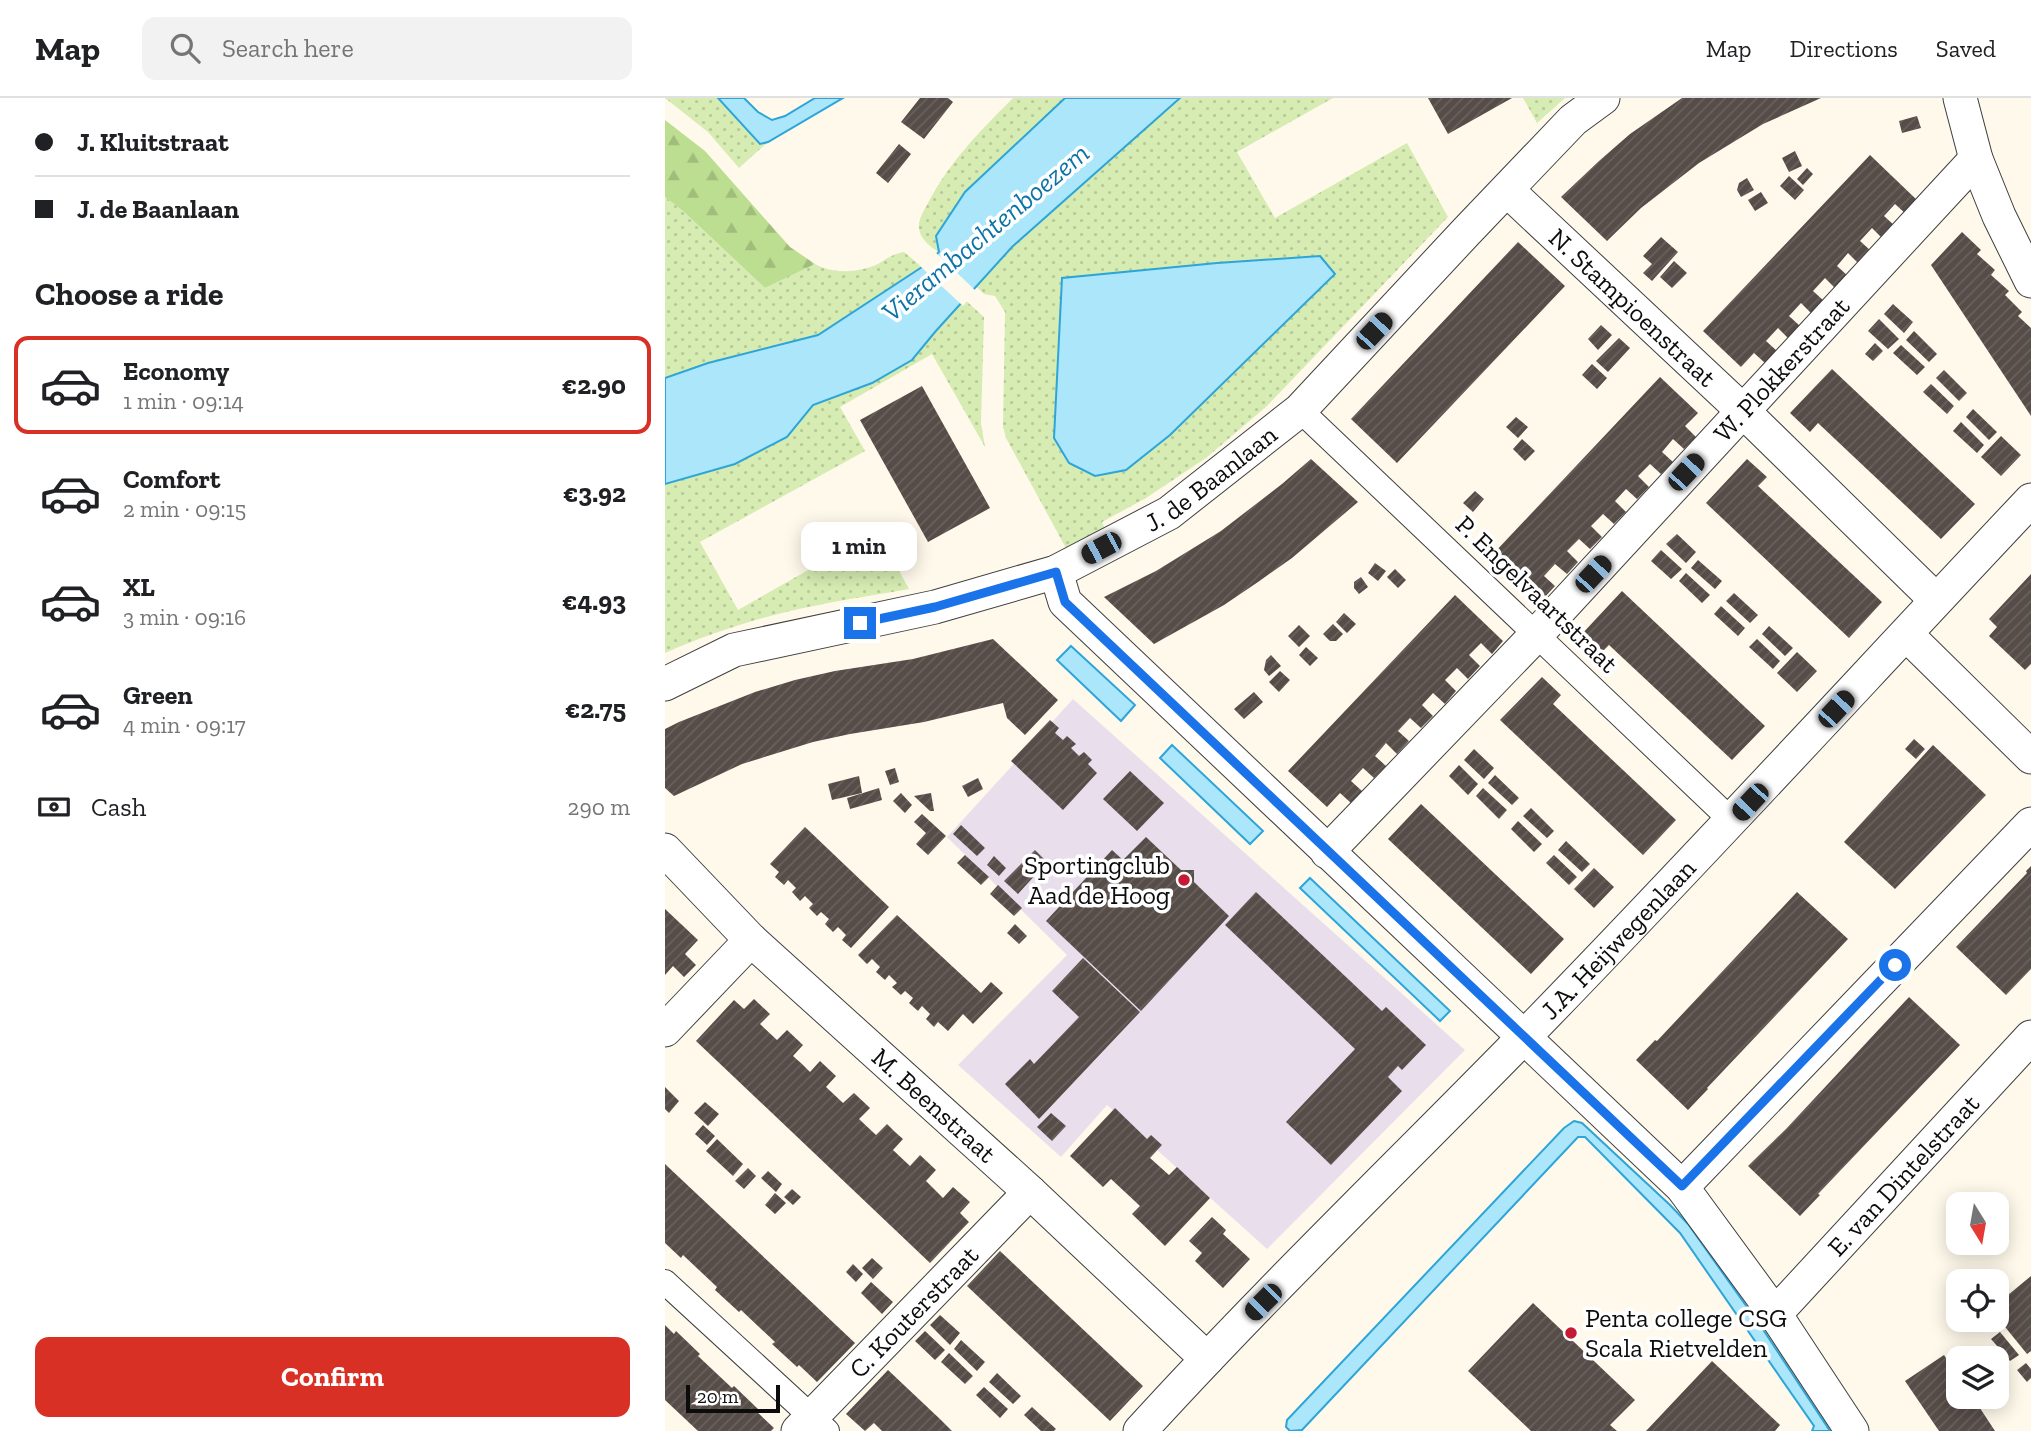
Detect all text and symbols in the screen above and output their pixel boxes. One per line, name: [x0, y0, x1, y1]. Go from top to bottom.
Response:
search box: [142, 17, 632, 80]
text: Map: [35, 29, 100, 68]
icon: search: [166, 29, 204, 67]
text: Search here: [222, 32, 354, 64]
text: Map: [1706, 34, 1752, 63]
text: Directions: [1790, 34, 1898, 63]
text: Saved: [1936, 34, 1996, 63]
text: J. Kluitstraat: [77, 126, 229, 158]
water label: Vierambachtenboezem: [875, 136, 1096, 329]
text: J. de Baanlaan: [77, 193, 239, 225]
street label: N. Stampioenstraat: [1542, 222, 1723, 394]
text: Choose a ride: [35, 275, 223, 313]
street label: W. Plokkerstraat: [1707, 290, 1857, 448]
car: [1352, 308, 1397, 354]
icon: car: [39, 354, 102, 417]
text: Economy: [123, 355, 229, 387]
text: €2.90: [562, 369, 626, 401]
text: 1 min · 09:14: [123, 387, 244, 415]
street label: J. de Baanlaan: [1140, 418, 1283, 539]
car: [1664, 449, 1709, 495]
icon: car: [39, 462, 102, 525]
text: Comfort: [123, 463, 220, 495]
text: €3.92: [563, 477, 626, 509]
text: 2 min · 09:15: [123, 495, 246, 523]
street label: P. Engelvaartstraat: [1449, 508, 1625, 680]
callout: 1 min: [802, 522, 918, 570]
car: [1078, 529, 1125, 567]
text: 1 min: [832, 532, 886, 560]
car: [1571, 551, 1616, 597]
icon: car: [39, 570, 102, 633]
text: XL: [123, 571, 155, 603]
text: €4.93: [562, 585, 626, 617]
text: 3 min · 09:16: [123, 603, 246, 631]
route end: [844, 607, 876, 639]
icon: car: [39, 678, 102, 741]
text: Green: [123, 679, 193, 711]
car: [1814, 686, 1859, 732]
text: €2.75: [565, 693, 626, 725]
text: 4 min · 09:17: [123, 711, 245, 739]
car: [1728, 779, 1773, 825]
icon: cash: [35, 788, 73, 826]
text: Cash: [91, 791, 146, 823]
text: 290 m: [568, 793, 630, 821]
place label: Sportingclub Aad de Hoog: [1024, 849, 1170, 911]
street label: J.A. Heijwegenlaan: [1534, 852, 1702, 1026]
marker: Sportingclub Aad de Hoog: [1176, 872, 1192, 888]
route start: [1879, 949, 1911, 981]
street label: M. Beenstraat: [865, 1041, 1003, 1170]
street label: E. van Dintelstraat: [1821, 1087, 1986, 1263]
north arrow: [1946, 1192, 2009, 1255]
map controls: [1946, 1192, 2009, 1409]
street label: C. Kouterstraat: [842, 1239, 985, 1385]
button: locate: [1946, 1269, 2009, 1332]
car: [1241, 1280, 1286, 1324]
place label: Penta college CSG Scala Rietvelden: [1585, 1302, 1787, 1364]
marker: Penta college CSG Scala Rietvelden: [1563, 1325, 1579, 1341]
button: Confirm: [35, 1337, 630, 1417]
button: layers: [1946, 1346, 2009, 1409]
scale bar: [686, 1382, 781, 1414]
text: 20 m: [697, 1385, 738, 1408]

